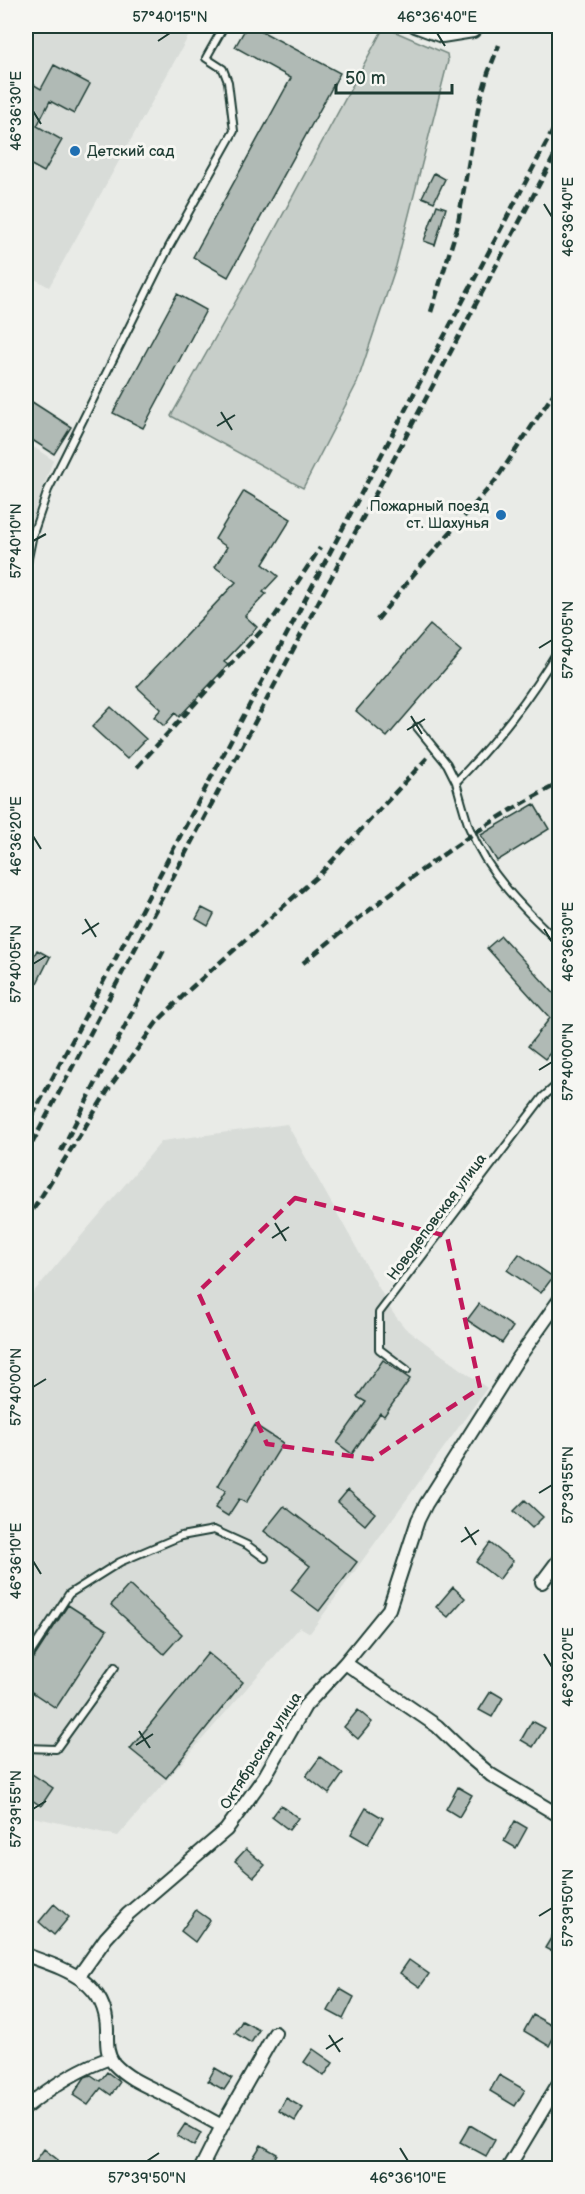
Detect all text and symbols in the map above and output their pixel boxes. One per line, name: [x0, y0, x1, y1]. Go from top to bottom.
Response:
text: 57°40'15"N: [132, 8, 208, 27]
text: 46°36'40"E: [397, 8, 477, 27]
scale bar: [336, 57, 452, 95]
text: 50 m: [345, 68, 386, 89]
text: 46°36'30"E: [7, 71, 26, 151]
place label: Детский сад: [87, 142, 174, 161]
marker: Детский сад: [68, 144, 82, 158]
text: 46°36'40"E: [559, 177, 578, 257]
place label: Пожарный поезд ст. Шахунья: [370, 497, 489, 533]
text: 57°40'10"N: [7, 503, 26, 579]
marker: Пожарный поезд ст. Шахунья: [494, 508, 508, 522]
text: 57°40'05"N: [559, 601, 578, 679]
text: 46°36'20"E: [7, 796, 26, 876]
text: 46°36'30"E: [559, 902, 578, 982]
text: 57°40'05"N: [7, 925, 26, 1003]
text: 57°40'00"N: [559, 1023, 578, 1101]
street label: Новодеповская улица: [383, 1150, 491, 1284]
text: 57°40'00"N: [7, 1348, 26, 1426]
text: 57°39'55"N: [559, 1446, 578, 1524]
text: 46°36'10"E: [7, 1522, 26, 1599]
text: 46°36'20"E: [559, 1627, 578, 1707]
street label: Октябрьская улица: [216, 1689, 306, 1813]
text: 57°39'55"N: [7, 1770, 26, 1848]
text: 57°39'50"N: [559, 1869, 578, 1947]
text: 57°39'50"N: [108, 2169, 186, 2188]
text: 46°36'10"E: [370, 2169, 447, 2188]

